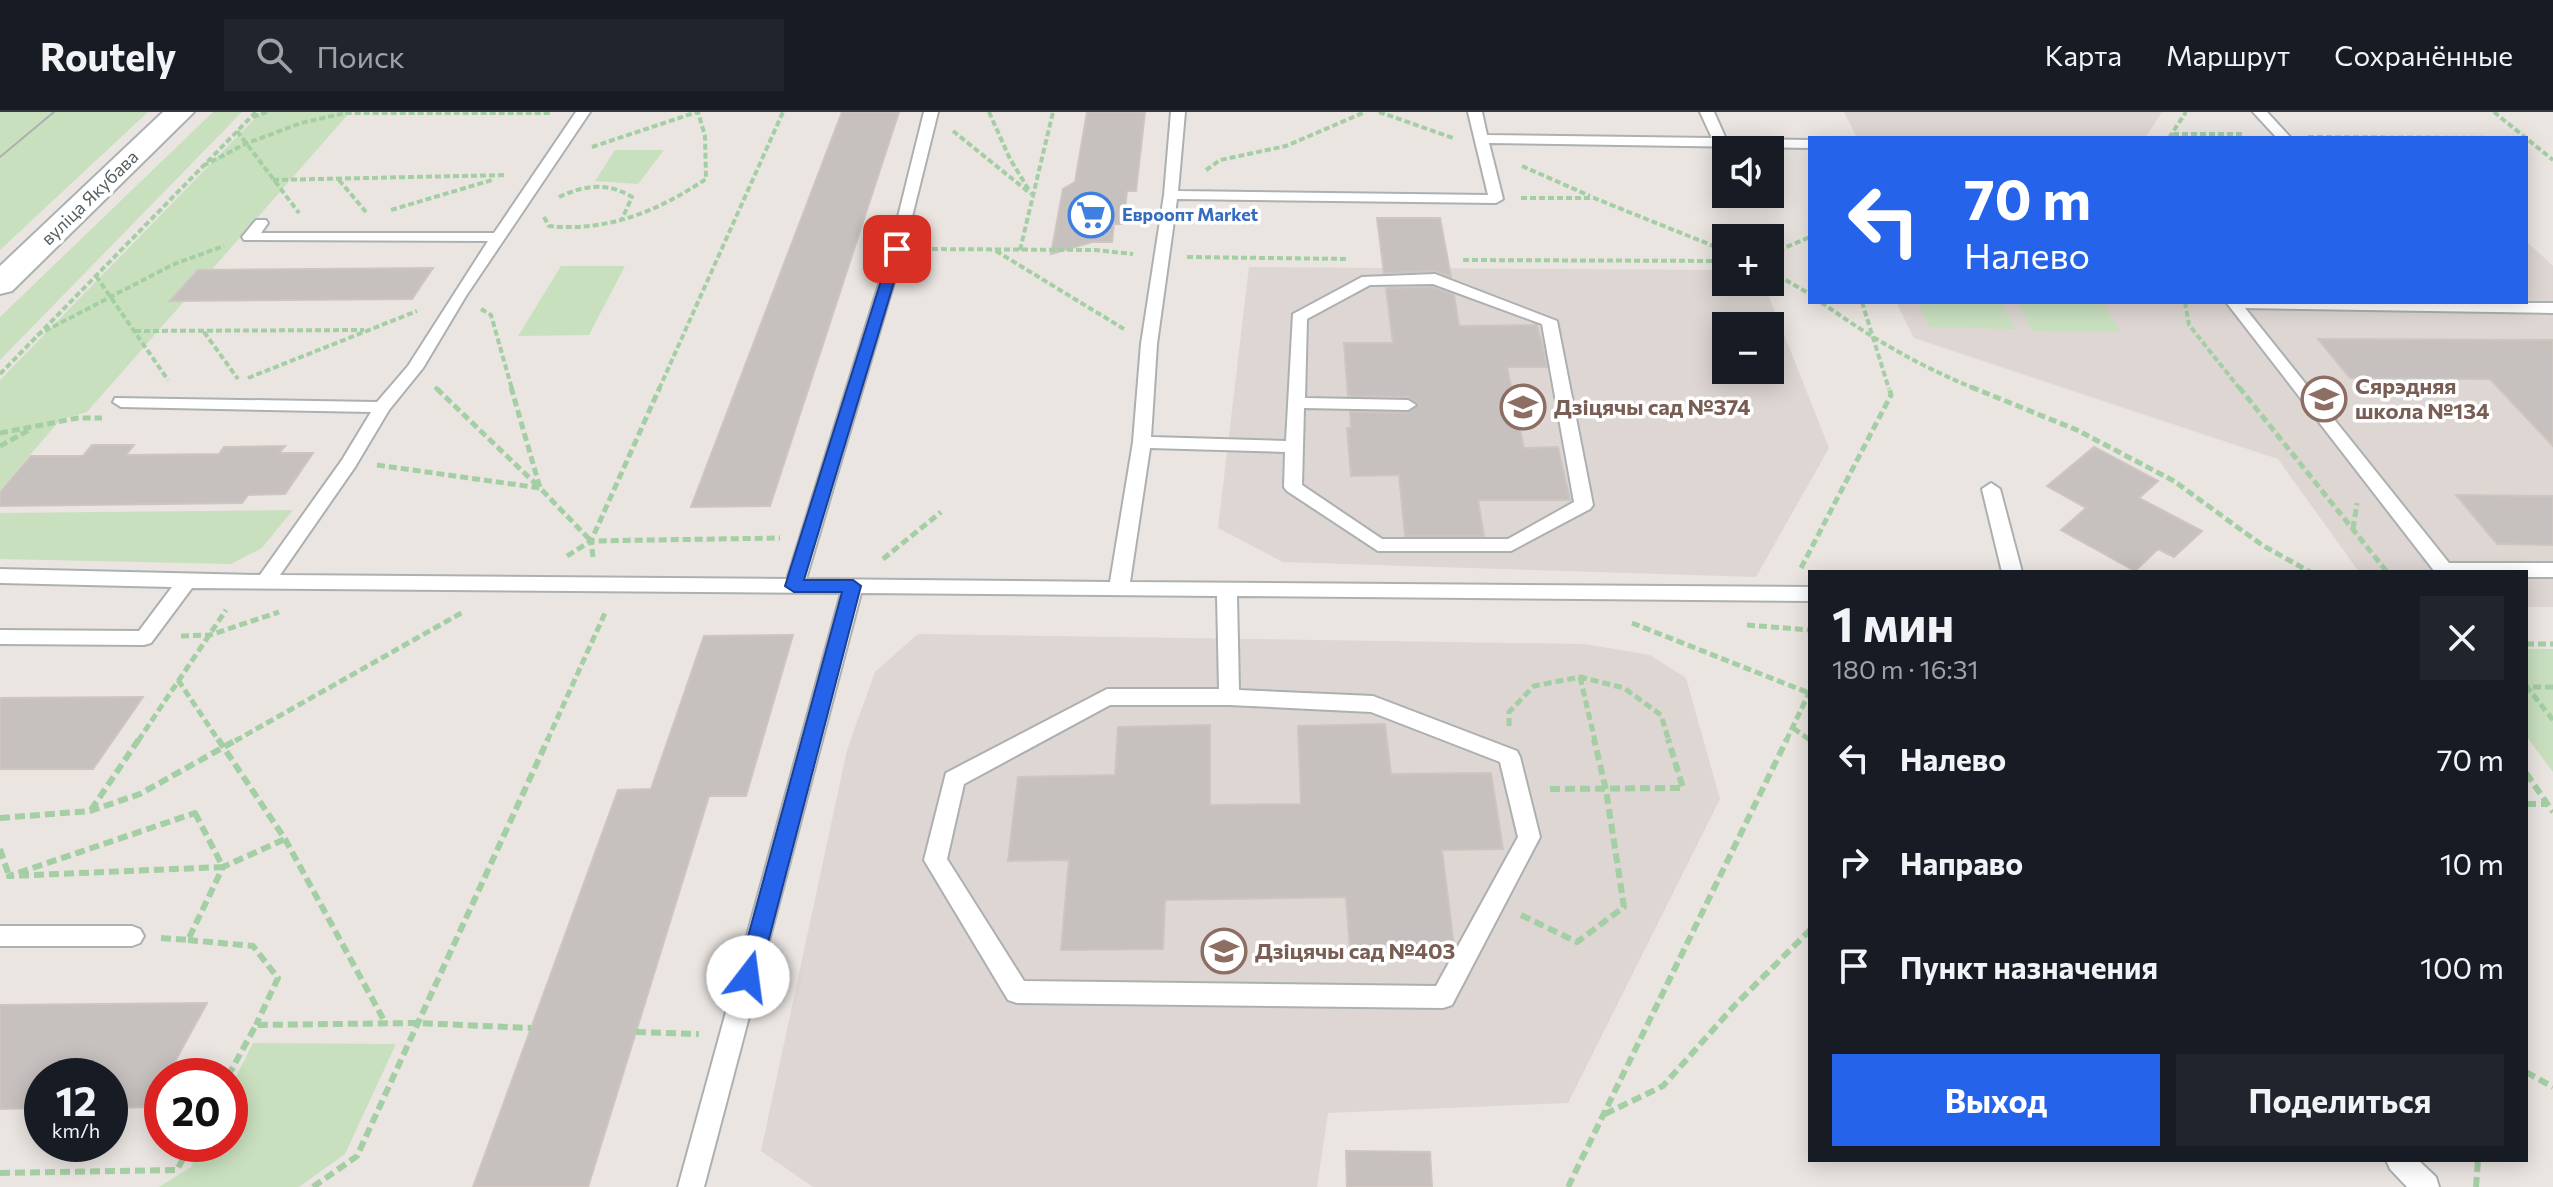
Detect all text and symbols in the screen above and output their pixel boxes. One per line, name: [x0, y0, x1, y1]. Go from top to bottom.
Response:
search box: [224, 19, 784, 91]
text: Routely: [40, 32, 176, 79]
icon: search: [252, 33, 296, 77]
text: Поиск: [316, 37, 405, 74]
text: Карта: [2045, 38, 2122, 72]
text: Маршрут: [2166, 38, 2290, 72]
text: Сохранённые: [2334, 38, 2513, 72]
map controls: [1712, 136, 1784, 384]
button: sound: [1712, 136, 1784, 208]
street label: вуліца Якубава: [36, 145, 142, 249]
text: 70 m: [1964, 163, 2091, 232]
icon: left: [1832, 168, 1936, 272]
supermarket icon: Евроопт Market: [1067, 191, 1115, 239]
place label: Евроопт Market: [1122, 203, 1259, 225]
pin: [863, 215, 931, 283]
button: +: [1712, 224, 1784, 296]
icon: arrive: [875, 227, 919, 271]
text: Налево: [1964, 232, 2090, 276]
button: −: [1712, 312, 1784, 384]
place label: Сярэдняя школа №134: [2355, 372, 2490, 424]
school or university icon: Сярэдняя школа №134: [2300, 375, 2348, 423]
school or university icon: Дзіцячы сад №374: [1499, 383, 1547, 431]
place label: Дзіцячы сад №374: [1554, 393, 1750, 420]
text: 1 мин: [1832, 593, 1954, 652]
button: close: [2420, 596, 2504, 680]
text: 180 m · 16:31: [1832, 653, 1979, 684]
icon: left: [1832, 736, 1876, 780]
text: Налево: [1900, 740, 2006, 777]
text: 70 m: [2437, 740, 2504, 777]
icon: right: [1832, 840, 1876, 884]
text: Направо: [1900, 844, 2023, 881]
text: 10 m: [2440, 844, 2504, 881]
school or university icon: Дзіцячы сад №403: [1200, 927, 1248, 975]
position arrow: [706, 935, 790, 1019]
place label: Дзіцячы сад №403: [1255, 937, 1455, 964]
icon: arrive: [1832, 944, 1876, 988]
text: Пункт назначения: [1900, 948, 2158, 985]
text: 100 m: [2420, 948, 2504, 985]
button: Выход: [1832, 1054, 2160, 1146]
button: Поделиться: [2176, 1054, 2504, 1146]
speed limit sign: 20: [144, 1058, 248, 1162]
text: 12: [56, 1075, 96, 1124]
text: km/h: [52, 1118, 100, 1142]

